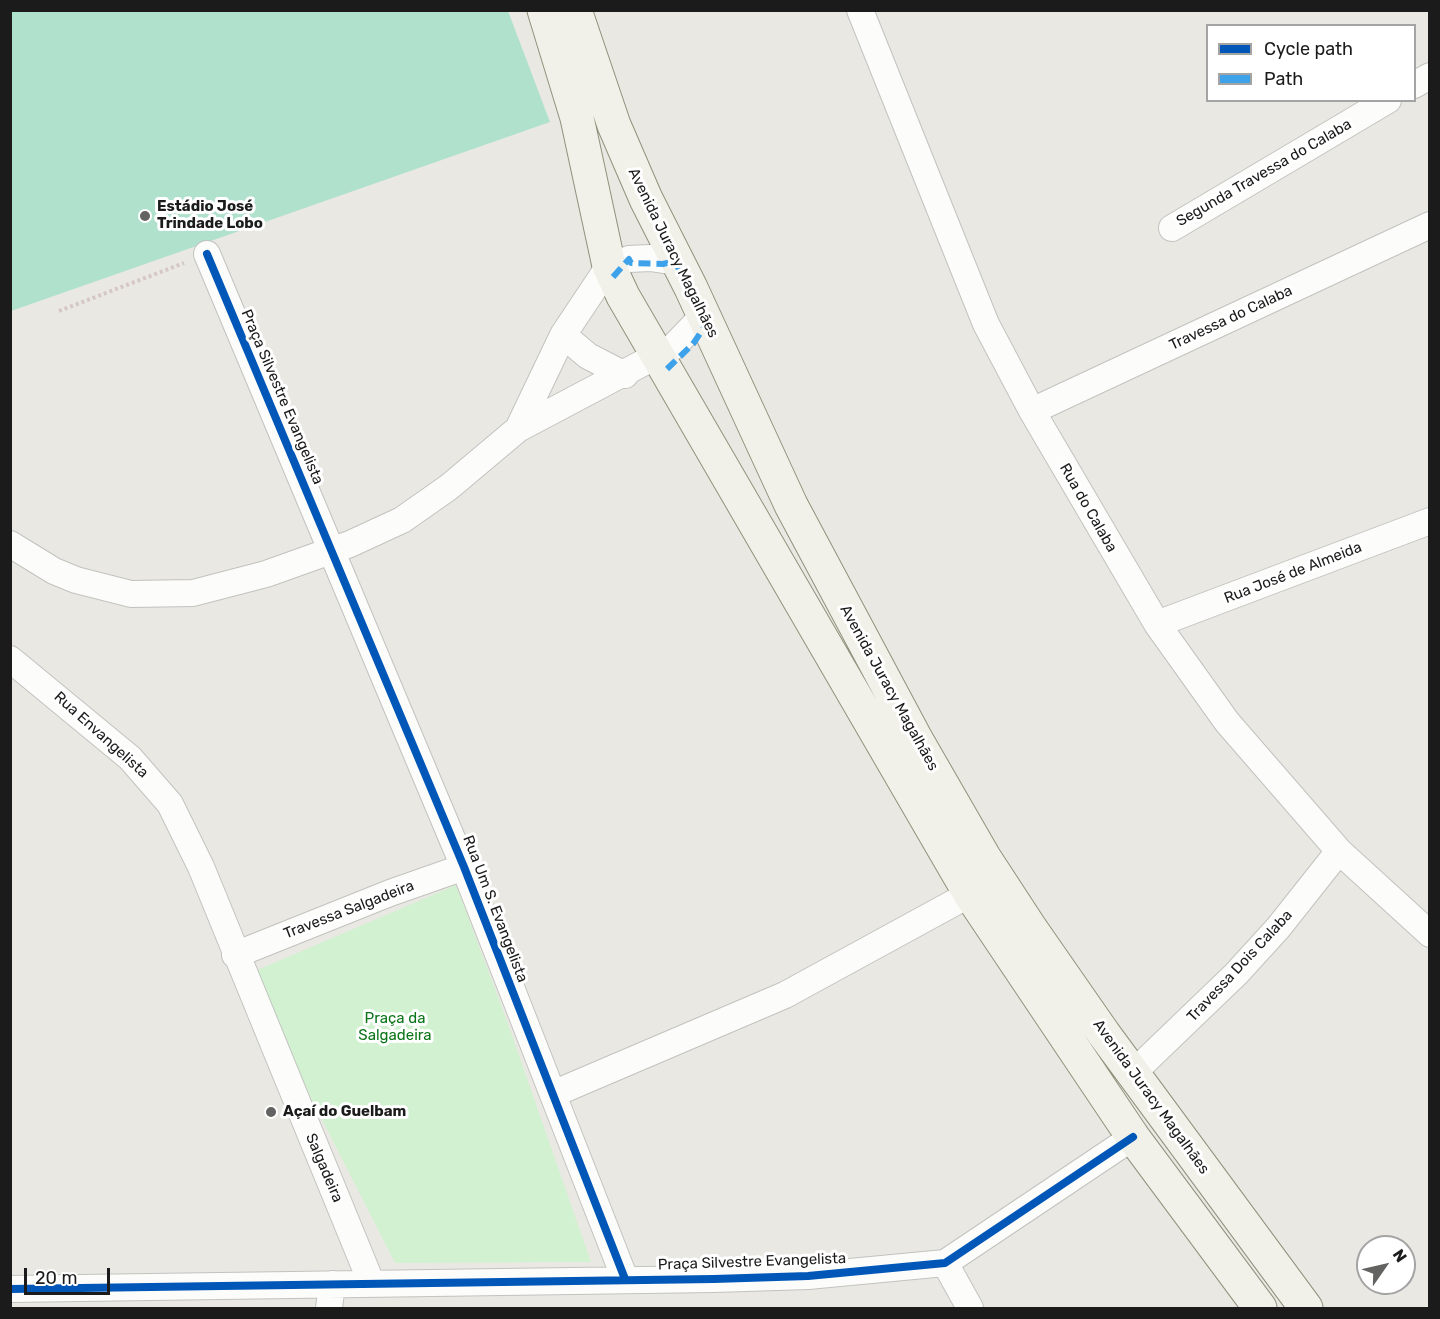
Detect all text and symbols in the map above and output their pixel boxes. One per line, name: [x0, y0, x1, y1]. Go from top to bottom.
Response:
legend: [1206, 24, 1416, 102]
text: Cycle path: [1264, 38, 1353, 60]
text: Path: [1264, 68, 1303, 90]
street label: Segunda Travessa do Calaba: [1173, 115, 1355, 231]
street label: Avenida Juracy Magalhães: [624, 165, 722, 341]
place label: Estádio José Trindade Lobo: [157, 198, 263, 233]
marker: Estádio José Trindade Lobo: [138, 209, 152, 223]
street label: Travessa do Calaba: [1167, 282, 1295, 354]
street label: Praça Silvestre Evangelista: [237, 307, 327, 487]
street label: Rua do Calaba: [1055, 460, 1121, 556]
street label: Rua José de Almeida: [1222, 538, 1364, 608]
street label: Avenida Juracy Magalhães: [836, 602, 942, 774]
street label: Rua Envangelista: [50, 688, 152, 782]
street label: Rua Um S. Evangelista: [459, 833, 531, 985]
street label: Travessa Salgadeira: [281, 877, 417, 943]
street label: Travessa Dois Calaba: [1184, 906, 1296, 1026]
park label: Praça da Salgadeira: [358, 1010, 432, 1045]
street label: Avenida Juracy Magalhães: [1089, 1016, 1213, 1178]
place label: Açaí do Guelbam: [283, 1103, 406, 1121]
marker: Açaí do Guelbam: [264, 1105, 278, 1119]
street label: Salgadeira: [301, 1131, 347, 1205]
north arrow: [1356, 1235, 1416, 1295]
text: N: [1389, 1246, 1411, 1266]
street label: Praça Silvestre Evangelista: [657, 1250, 847, 1274]
scale bar: [27, 1256, 112, 1294]
text: 20 m: [35, 1267, 77, 1289]

